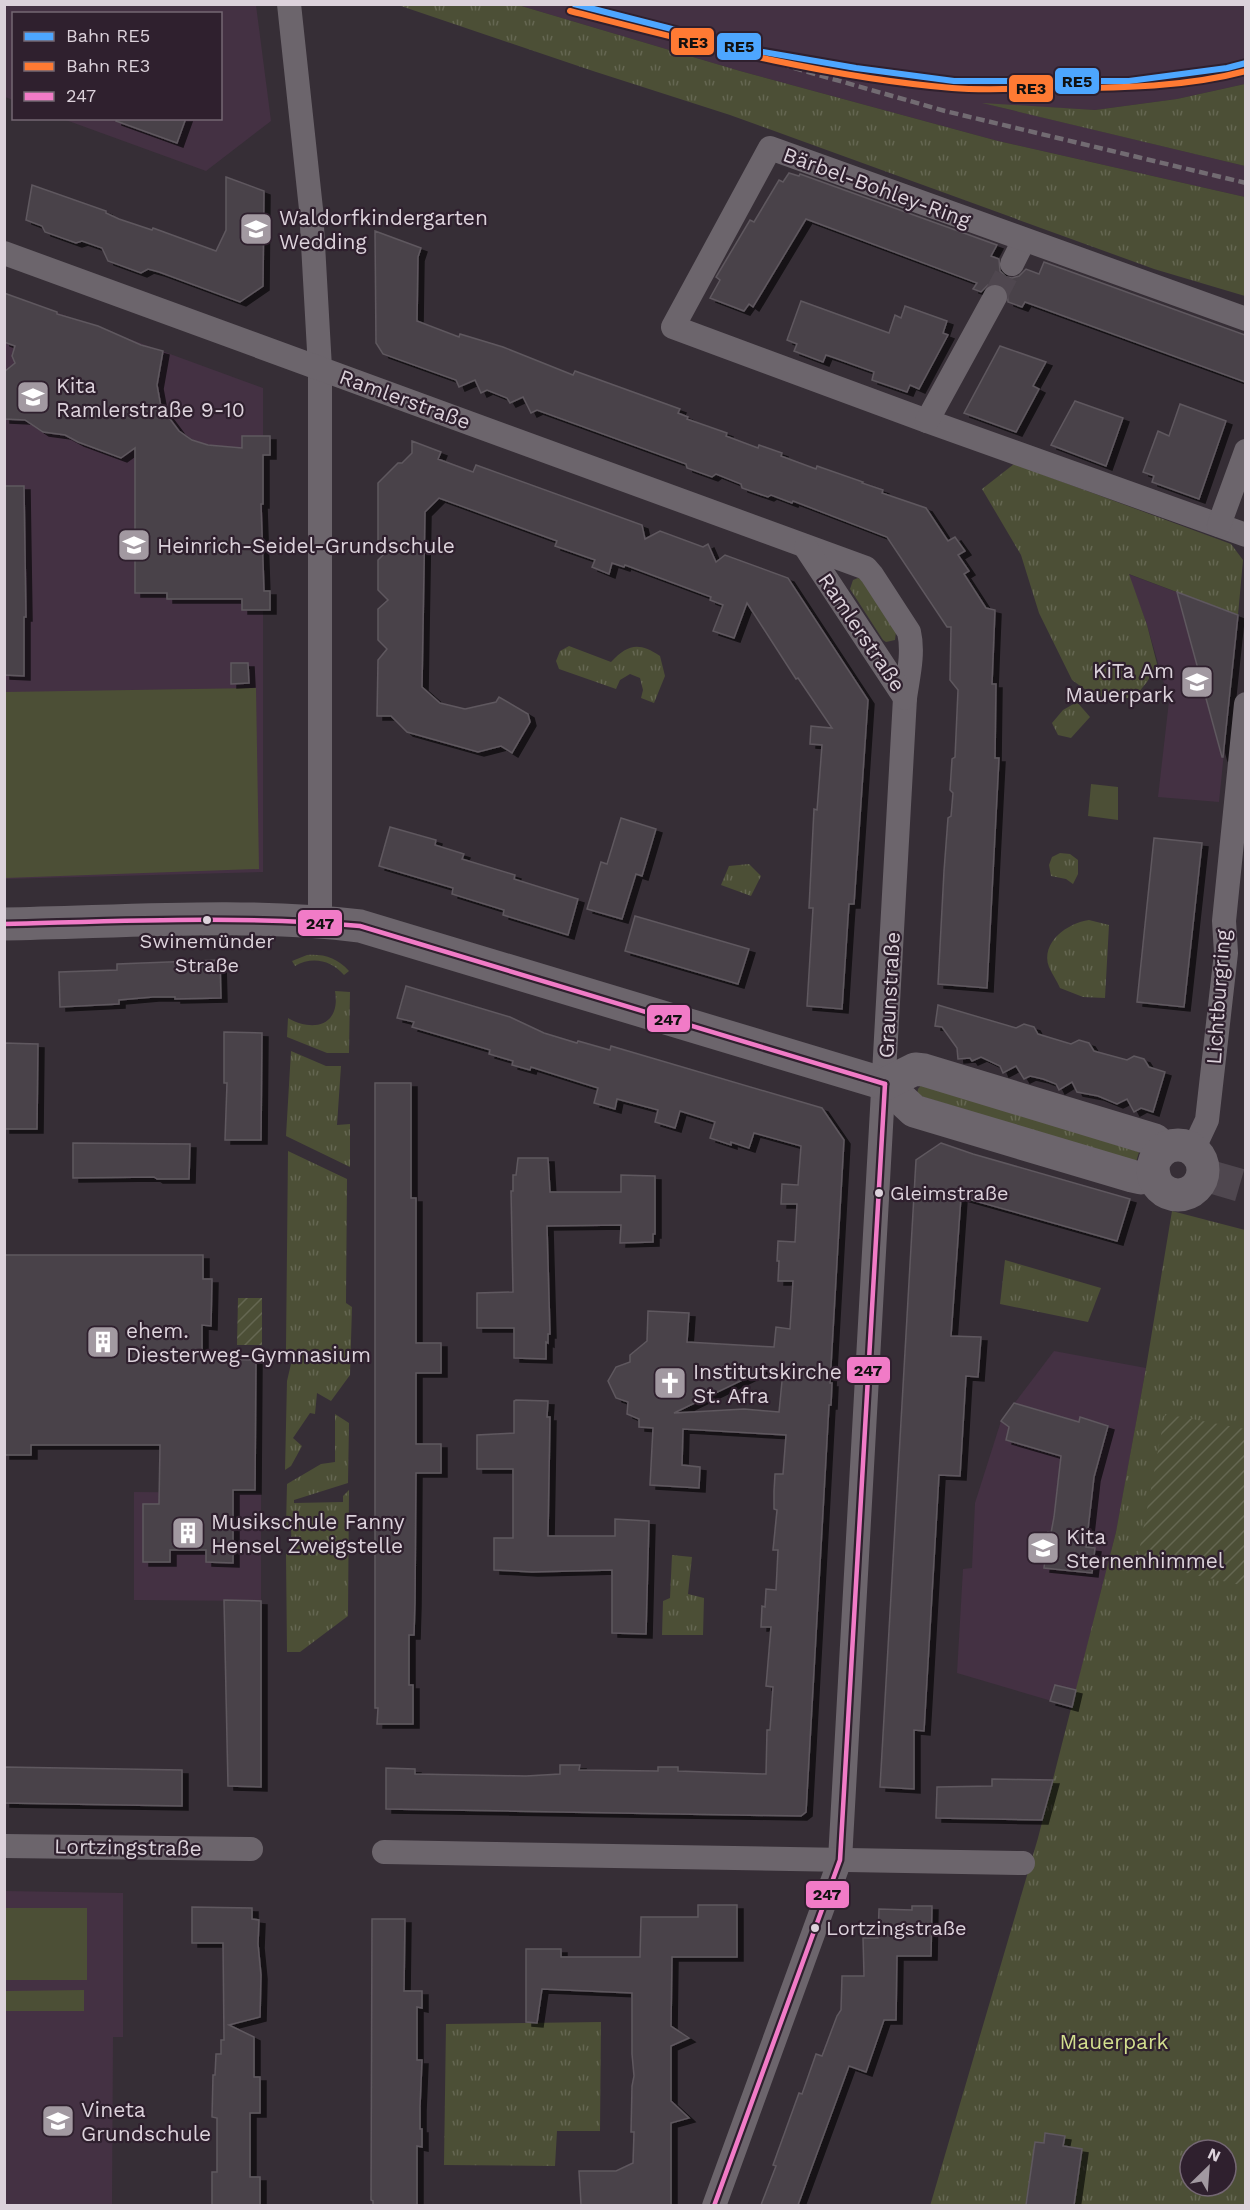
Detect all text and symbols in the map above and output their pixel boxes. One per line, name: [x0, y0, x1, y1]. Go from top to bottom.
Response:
legend: [12, 12, 222, 120]
text: Bahn RE5: [66, 25, 150, 46]
line badge: RE3: [670, 27, 715, 56]
line badge: RE5: [716, 32, 762, 61]
text: RE3: [678, 33, 708, 52]
text: RE5: [724, 37, 754, 56]
text: Bahn RE3: [66, 55, 150, 76]
line badge: RE5: [1054, 67, 1100, 95]
text: RE5: [1062, 72, 1092, 91]
line badge: RE3: [1008, 74, 1054, 103]
text: RE3: [1016, 79, 1046, 98]
text: 247: [66, 85, 96, 106]
street label: Bärbel-Bohley-Ring: [780, 141, 975, 233]
place label: Waldorfkindergarten Wedding: [279, 205, 488, 254]
school or university icon: Waldorfkindergarten Wedding: [238, 211, 274, 247]
street label: Ramlerstraße: [336, 364, 474, 434]
place label: Kita Ramlerstraße 9-10: [56, 373, 245, 422]
school or university icon: Kita Ramlerstraße 9-10: [15, 379, 51, 415]
school or university icon: Heinrich-Seidel-Grundschule: [116, 527, 152, 563]
place label: Heinrich-Seidel-Grundschule: [157, 533, 455, 558]
street label: Ramlerstraße: [813, 568, 911, 696]
place label: KiTa Am Mauerpark: [1065, 658, 1174, 707]
school or university icon: KiTa Am Mauerpark: [1179, 664, 1215, 700]
line badge: 247: [297, 909, 343, 937]
marker: Swinemünder Straße: [201, 914, 213, 926]
text: 247: [306, 914, 335, 933]
street label: Lichtburgring: [1201, 928, 1235, 1065]
place label: Swinemünder Straße: [140, 929, 274, 977]
street label: Graunstraße: [873, 931, 905, 1059]
line badge: 247: [646, 1004, 691, 1033]
text: 247: [654, 1010, 683, 1029]
place label: Gleimstraße: [890, 1181, 1009, 1205]
marker: Gleimstraße: [873, 1187, 885, 1199]
place label: ehem. Diesterweg-Gymnasium: [126, 1318, 371, 1367]
building icon: ehem. Diesterweg-Gymnasium: [85, 1324, 121, 1360]
line badge: 247: [846, 1356, 891, 1384]
place label: Institutskirche St. Afra: [693, 1359, 842, 1408]
text: 247: [854, 1361, 883, 1380]
church icon: Institutskirche St. Afra: [652, 1365, 688, 1401]
place label: Musikschule Fanny Hensel Zweigstelle: [211, 1509, 405, 1558]
building icon: Musikschule Fanny Hensel Zweigstelle: [170, 1515, 206, 1551]
place label: Kita Sternenhimmel: [1066, 1524, 1225, 1573]
school or university icon: Kita Sternenhimmel: [1025, 1530, 1061, 1566]
street label: Lortzingstraße: [54, 1833, 202, 1861]
line badge: 247: [805, 1880, 850, 1909]
text: 247: [813, 1885, 842, 1904]
place label: Lortzingstraße: [826, 1916, 967, 1940]
marker: Lortzingstraße: [809, 1922, 821, 1934]
park label: Mauerpark: [1060, 2029, 1169, 2054]
place label: Vineta Grundschule: [81, 2097, 211, 2146]
school or university icon: Vineta Grundschule: [40, 2103, 76, 2139]
north arrow: [1178, 2138, 1238, 2198]
text: N: [1205, 2144, 1224, 2166]

